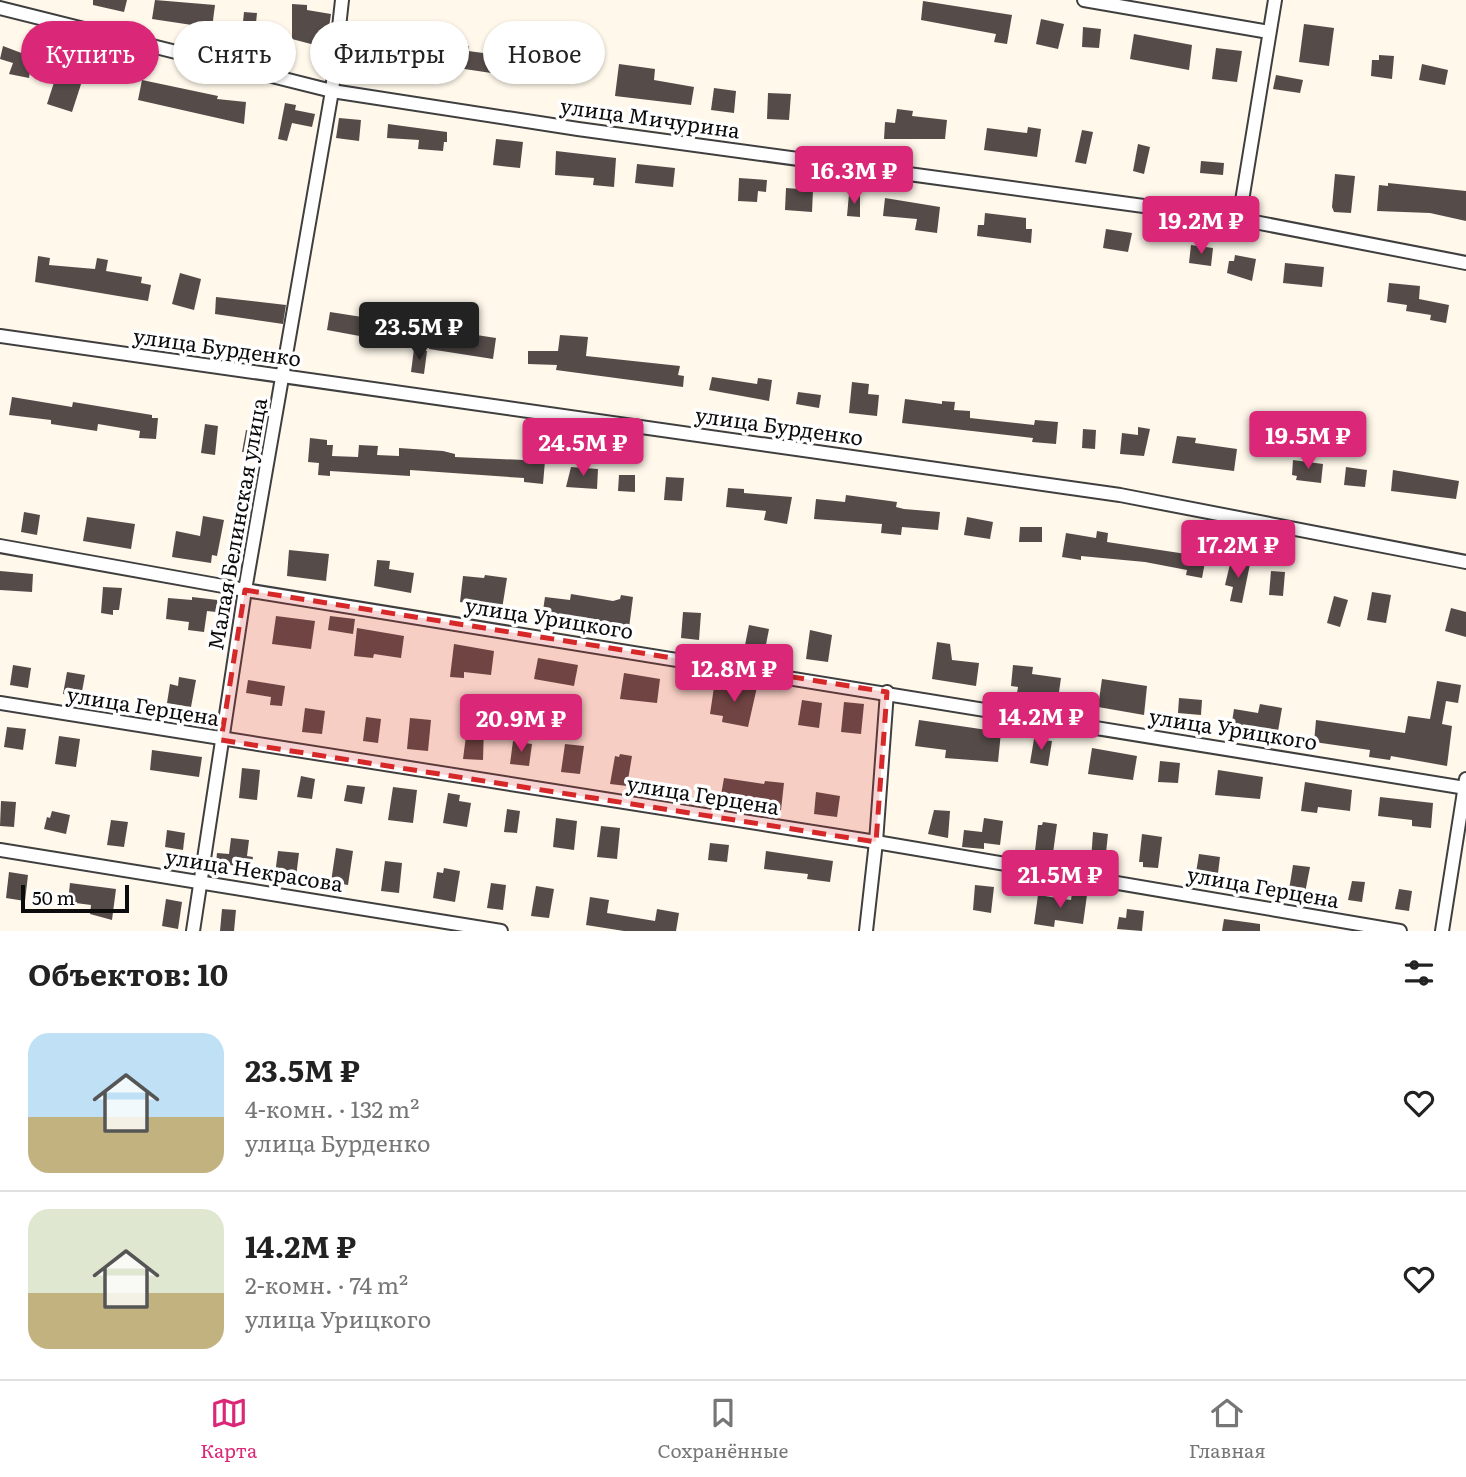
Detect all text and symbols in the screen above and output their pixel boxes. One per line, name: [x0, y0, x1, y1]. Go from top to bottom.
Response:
chip: Купить: [21, 21, 159, 84]
chip: Снять: [173, 21, 296, 84]
chip: Фильтры: [310, 21, 469, 84]
chip: Новое: [483, 21, 605, 84]
street label: улица Мичурина: [558, 89, 743, 145]
pin: 16.3M ₽: [789, 146, 919, 206]
text: 16.3M ₽: [811, 152, 897, 186]
pin: 19.2M ₽: [1136, 196, 1266, 256]
text: 19.2M ₽: [1158, 202, 1244, 236]
pin: 23.5M ₽: [354, 302, 484, 362]
text: 23.5M ₽: [375, 308, 463, 342]
street label: улица Бурденко: [131, 318, 303, 373]
street label: Малая Белинская улица: [198, 394, 273, 652]
street label: улица Бурденко: [693, 397, 865, 452]
pin: 19.5M ₽: [1243, 412, 1373, 471]
text: 19.5M ₽: [1265, 417, 1351, 451]
pin: 24.5M ₽: [518, 419, 648, 478]
text: 24.5M ₽: [539, 424, 627, 458]
pin: 17.2M ₽: [1173, 520, 1303, 580]
text: 17.2M ₽: [1197, 526, 1279, 560]
street label: улица Урицкого: [463, 588, 636, 645]
pin: 12.8M ₽: [669, 644, 799, 704]
text: 12.8M ₽: [691, 650, 777, 684]
street label: улица Герцена: [65, 677, 223, 732]
pin: 14.2M ₽: [976, 692, 1106, 752]
pin: 20.9M ₽: [456, 694, 586, 754]
text: 14.2M ₽: [998, 698, 1084, 732]
street label: улица Урицкого: [1147, 699, 1320, 756]
text: 20.9M ₽: [476, 700, 566, 734]
street label: улица Герцена: [625, 766, 783, 821]
street label: улица Некрасова: [163, 839, 346, 898]
pin: 21.5M ₽: [995, 850, 1125, 910]
text: 21.5M ₽: [1018, 856, 1102, 890]
street label: улица Герцена: [1185, 857, 1343, 914]
scale bar: [21, 882, 130, 914]
text: 50 m: [32, 883, 75, 911]
text: Объектов: 10: [28, 951, 228, 995]
icon: filters: [1400, 954, 1438, 992]
text: 23.5M ₽: [245, 1047, 360, 1091]
icon: home: [84, 1061, 168, 1145]
icon: heart: [1400, 1084, 1438, 1122]
text: 4-комн. · 132 m²: [245, 1091, 419, 1125]
text: улица Бурденко: [245, 1125, 430, 1159]
text: 14.2M ₽: [245, 1223, 356, 1267]
icon: home: [84, 1237, 168, 1321]
icon: heart: [1400, 1260, 1438, 1298]
text: 2-комн. · 74 m²: [245, 1267, 408, 1301]
text: улица Урицкого: [245, 1301, 431, 1335]
tab: Карта: [200, 1394, 257, 1464]
tab: Сохранённые: [658, 1394, 788, 1464]
tab: Главная: [1189, 1394, 1266, 1464]

